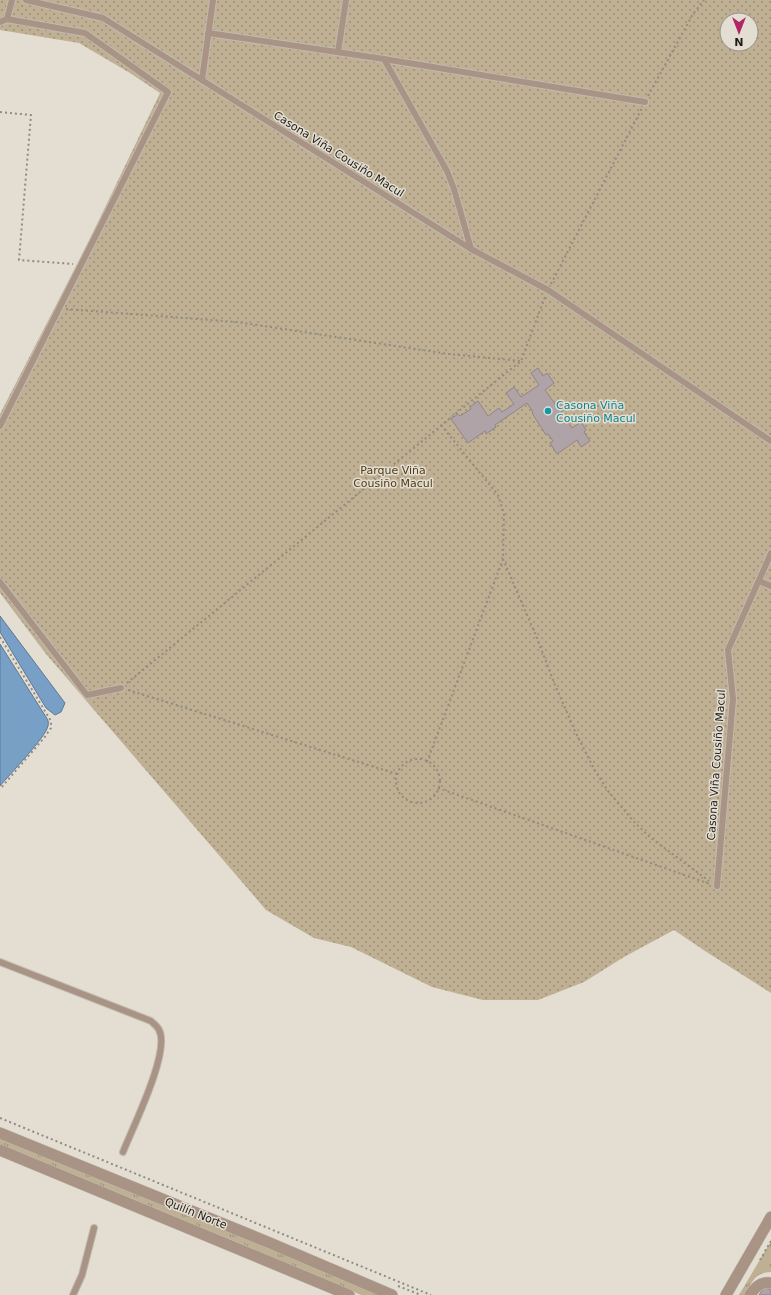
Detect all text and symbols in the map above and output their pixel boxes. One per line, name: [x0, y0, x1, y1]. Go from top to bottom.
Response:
north arrow: [719, 12, 759, 52]
text: N: [734, 35, 744, 48]
street label: Casona Viña Cousiño Macul: [271, 109, 406, 200]
place label: Casona Viña Cousiño Macul: [556, 399, 636, 425]
marker: Casona Viña Cousiño Macul: [543, 406, 553, 416]
park label: Parque Viña Cousiño Macul: [353, 464, 433, 490]
street label: Casona Viña Cousiño Macul: [705, 689, 728, 841]
street label: Quilín Norte: [163, 1195, 229, 1232]

